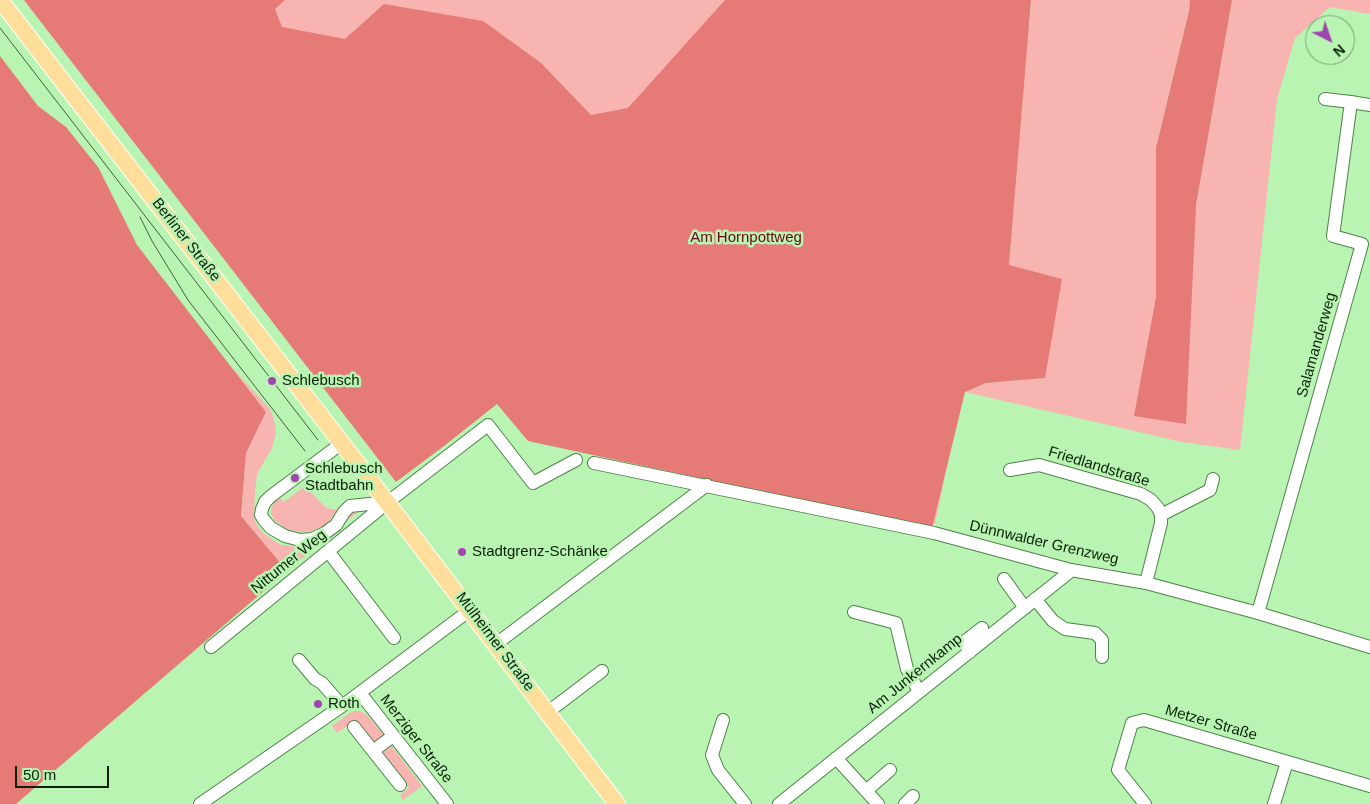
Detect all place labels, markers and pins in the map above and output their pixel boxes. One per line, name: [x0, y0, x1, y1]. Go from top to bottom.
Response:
place label: Schlebusch: [282, 372, 360, 390]
marker: Schlebusch: [266, 375, 278, 387]
place label: Schlebusch Stadtbahn: [305, 460, 383, 495]
marker: Schlebusch Stadtbahn: [289, 472, 301, 484]
place label: Stadtgrenz-Schänke: [472, 543, 608, 561]
marker: Stadtgrenz-Schänke: [456, 546, 468, 558]
place label: Roth: [328, 695, 360, 713]
marker: Roth: [312, 698, 324, 710]

